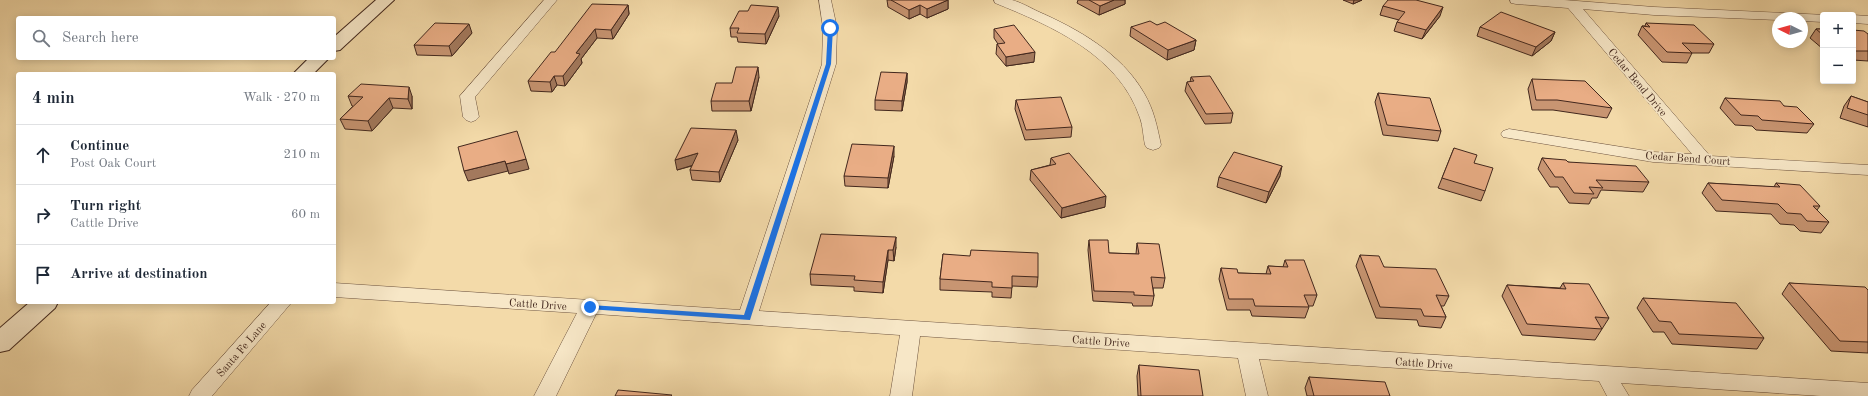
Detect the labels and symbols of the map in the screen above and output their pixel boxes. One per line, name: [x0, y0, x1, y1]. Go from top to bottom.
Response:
north arrow: [1772, 12, 1808, 48]
route start: [821, 19, 839, 37]
street label: Cedar Bend Drive: [1605, 47, 1668, 119]
street label: Cedar Bend Court: [1645, 151, 1731, 168]
street label: Cattle Drive: [509, 298, 567, 313]
route end: [581, 298, 599, 316]
street label: Santa Fe Lane: [215, 320, 269, 380]
street label: Cattle Drive: [1072, 335, 1130, 350]
street label: Cattle Drive: [1395, 357, 1453, 372]

